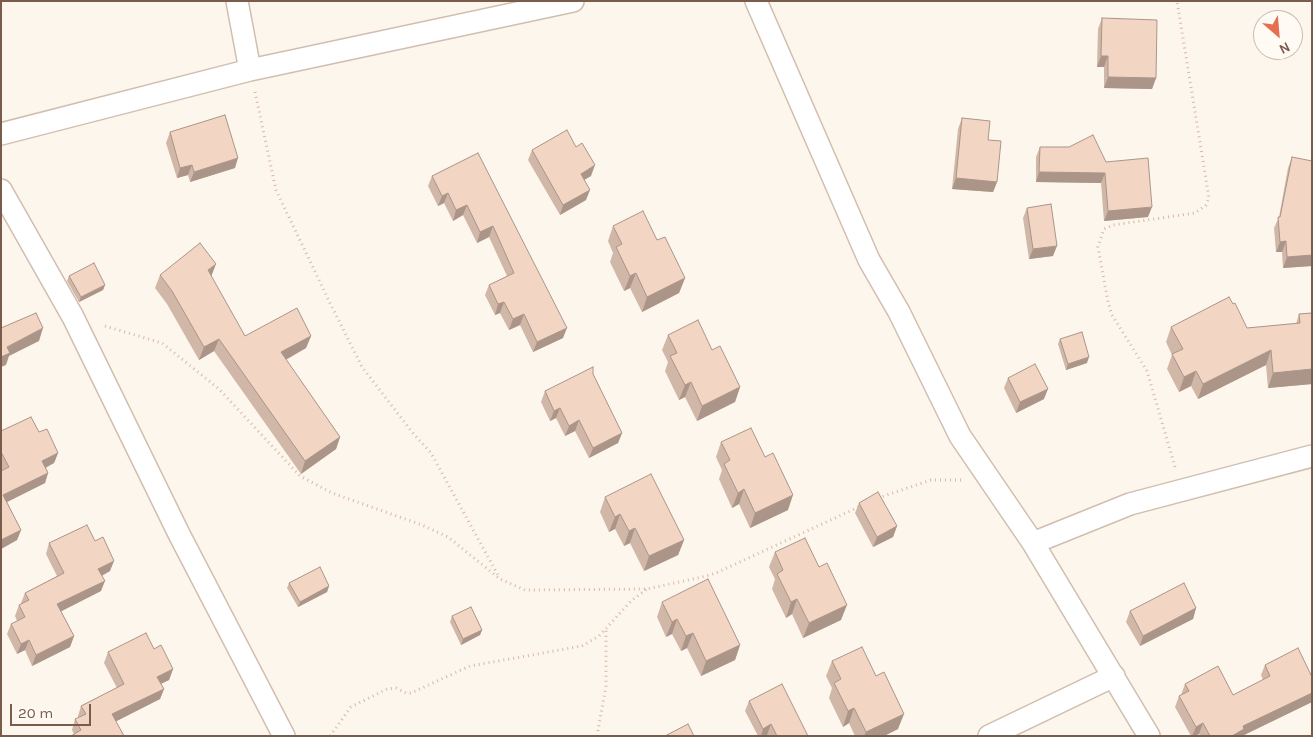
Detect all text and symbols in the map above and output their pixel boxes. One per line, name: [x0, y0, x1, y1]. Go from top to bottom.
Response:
north arrow: [1253, 10, 1303, 60]
text: N: [1276, 38, 1293, 58]
scale bar: [12, 694, 94, 726]
text: 20 m: [18, 704, 53, 722]

